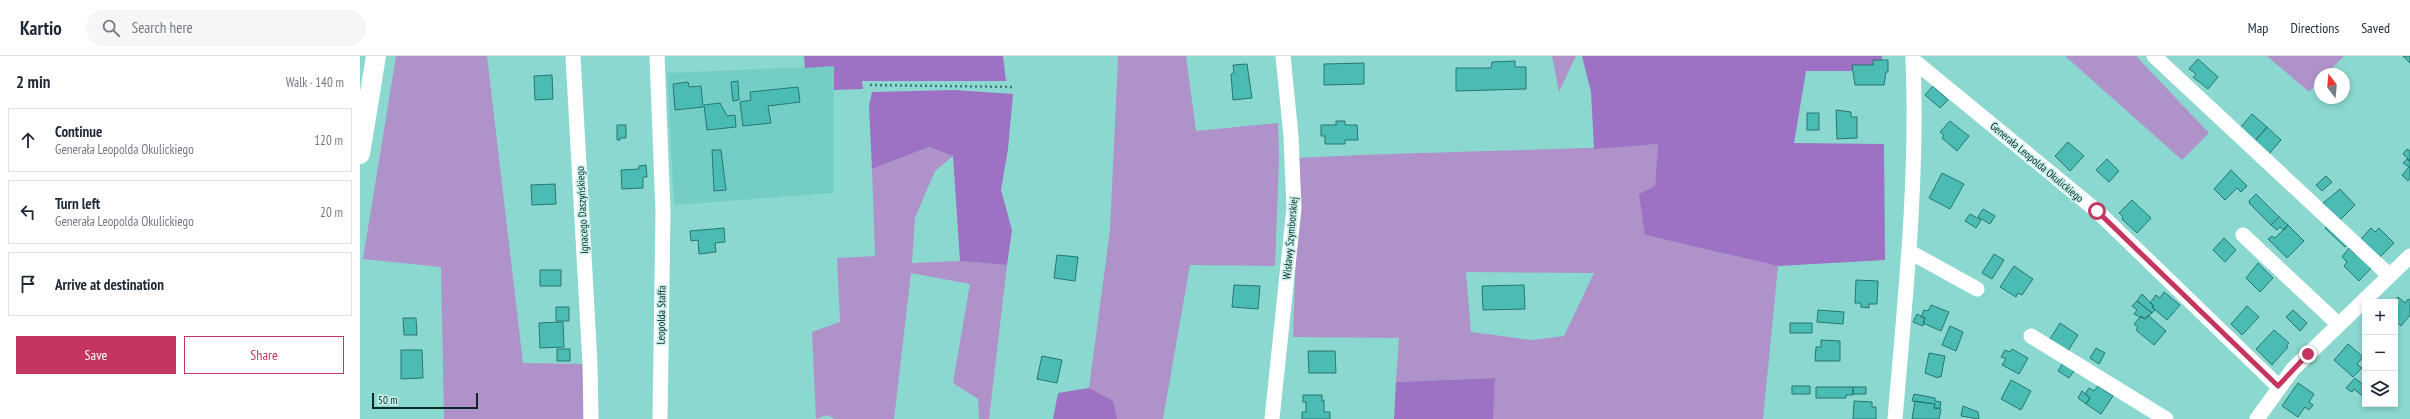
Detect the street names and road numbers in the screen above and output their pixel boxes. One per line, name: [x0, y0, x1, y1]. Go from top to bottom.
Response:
street label: Generała Leopolda Okulickiego: [1987, 119, 2087, 205]
street label: Ignacego Daszyńskiego: [573, 166, 591, 254]
street label: Wisławy Szymborskiej: [1279, 196, 1301, 280]
street label: Leopolda Staffa: [653, 285, 669, 345]

